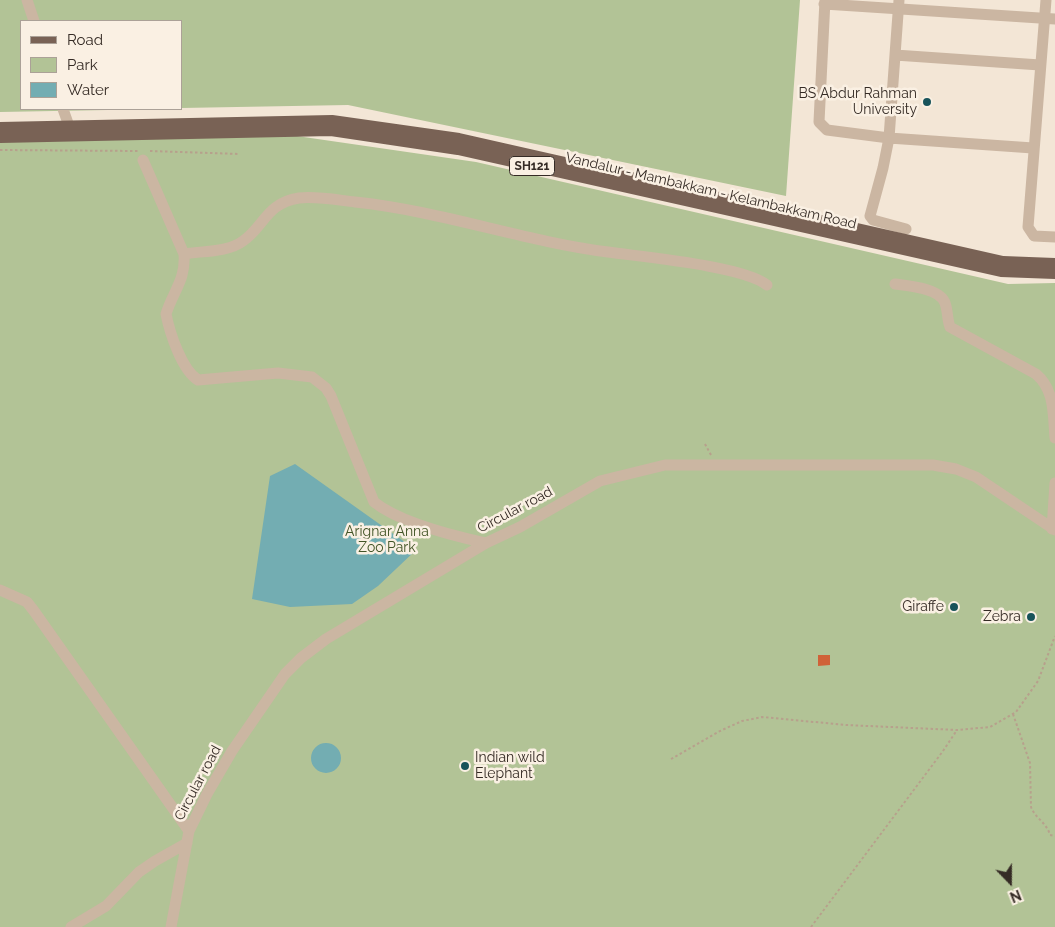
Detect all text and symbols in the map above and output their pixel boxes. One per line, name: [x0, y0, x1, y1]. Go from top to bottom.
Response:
legend: [20, 20, 182, 110]
text: Road: [67, 31, 103, 49]
text: Park: [67, 56, 98, 74]
text: Water: [67, 81, 109, 99]
place label: BS Abdur Rahman University: [799, 86, 917, 118]
marker: BS Abdur Rahman University: [921, 96, 933, 108]
street label: Vandalur - Mambakkam - Kelambakkam Road: [564, 149, 858, 233]
road number: SH121: [510, 157, 554, 176]
street label: Circular road: [475, 483, 555, 537]
park label: Arignar Anna Zoo Park: [345, 524, 429, 556]
place label: Giraffe: [902, 599, 944, 615]
marker: Giraffe: [948, 601, 960, 613]
place label: Zebra: [983, 609, 1021, 625]
marker: Zebra: [1025, 611, 1037, 623]
street label: Circular road: [171, 743, 225, 823]
place label: Indian wild Elephant: [475, 750, 545, 782]
marker: Indian wild Elephant: [459, 760, 471, 772]
north arrow: [985, 857, 1035, 907]
text: N: [1008, 886, 1024, 905]

